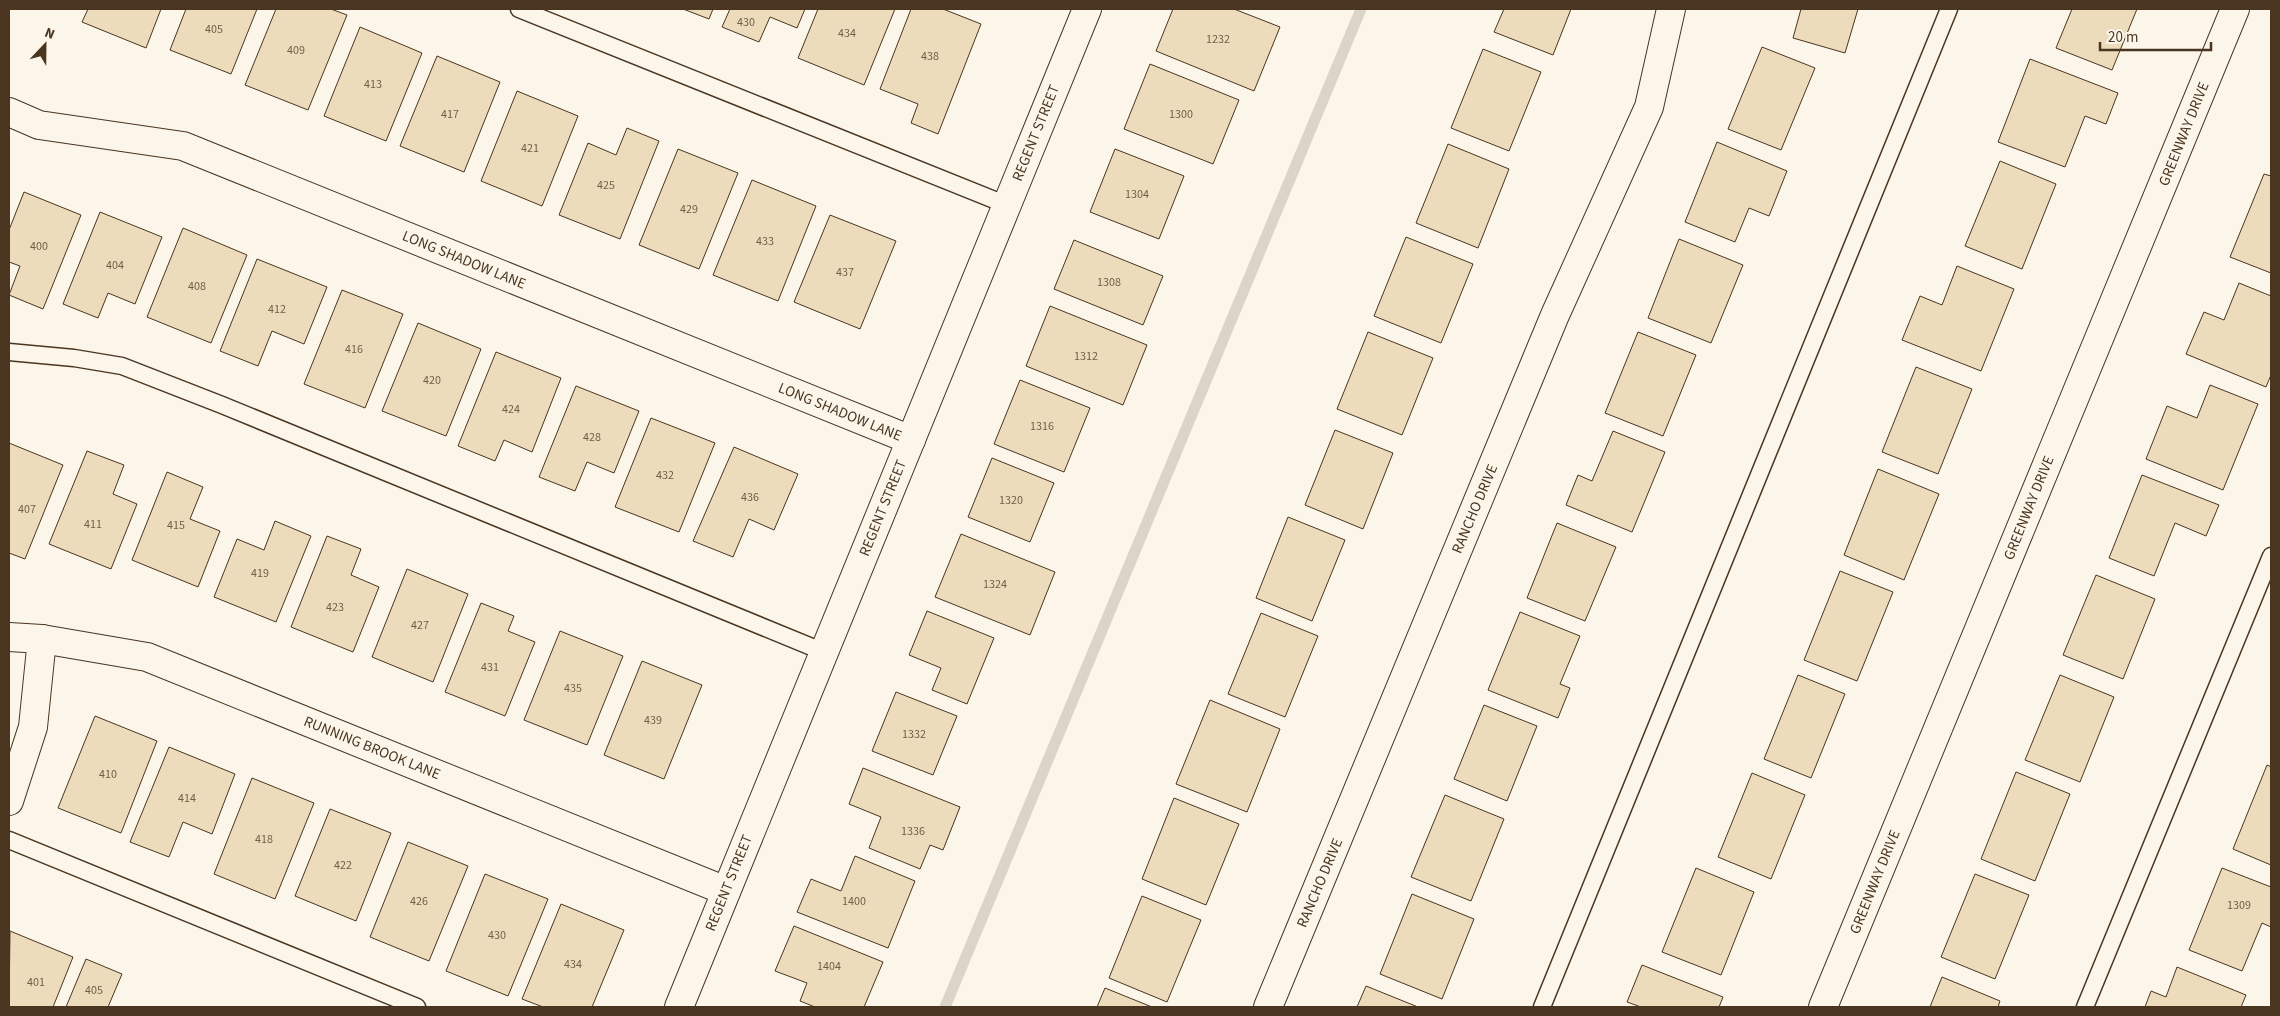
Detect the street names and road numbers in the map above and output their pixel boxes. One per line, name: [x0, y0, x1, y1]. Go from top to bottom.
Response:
street label: GREENWAY DRIVE: [2154, 79, 2214, 189]
street label: REGENT STREET: [1007, 82, 1065, 184]
street label: LONG SHADOW LANE: [399, 226, 529, 294]
street label: LONG SHADOW LANE: [775, 378, 905, 446]
street label: GREENWAY DRIVE: [1999, 453, 2059, 563]
street label: REGENT STREET: [854, 457, 912, 559]
street label: RANCHO DRIVE: [1447, 461, 1503, 557]
street label: RUNNING BROOK LANE: [301, 711, 444, 785]
street label: GREENWAY DRIVE: [1845, 827, 1905, 937]
street label: REGENT STREET: [700, 832, 758, 934]
street label: RANCHO DRIVE: [1292, 835, 1348, 931]

